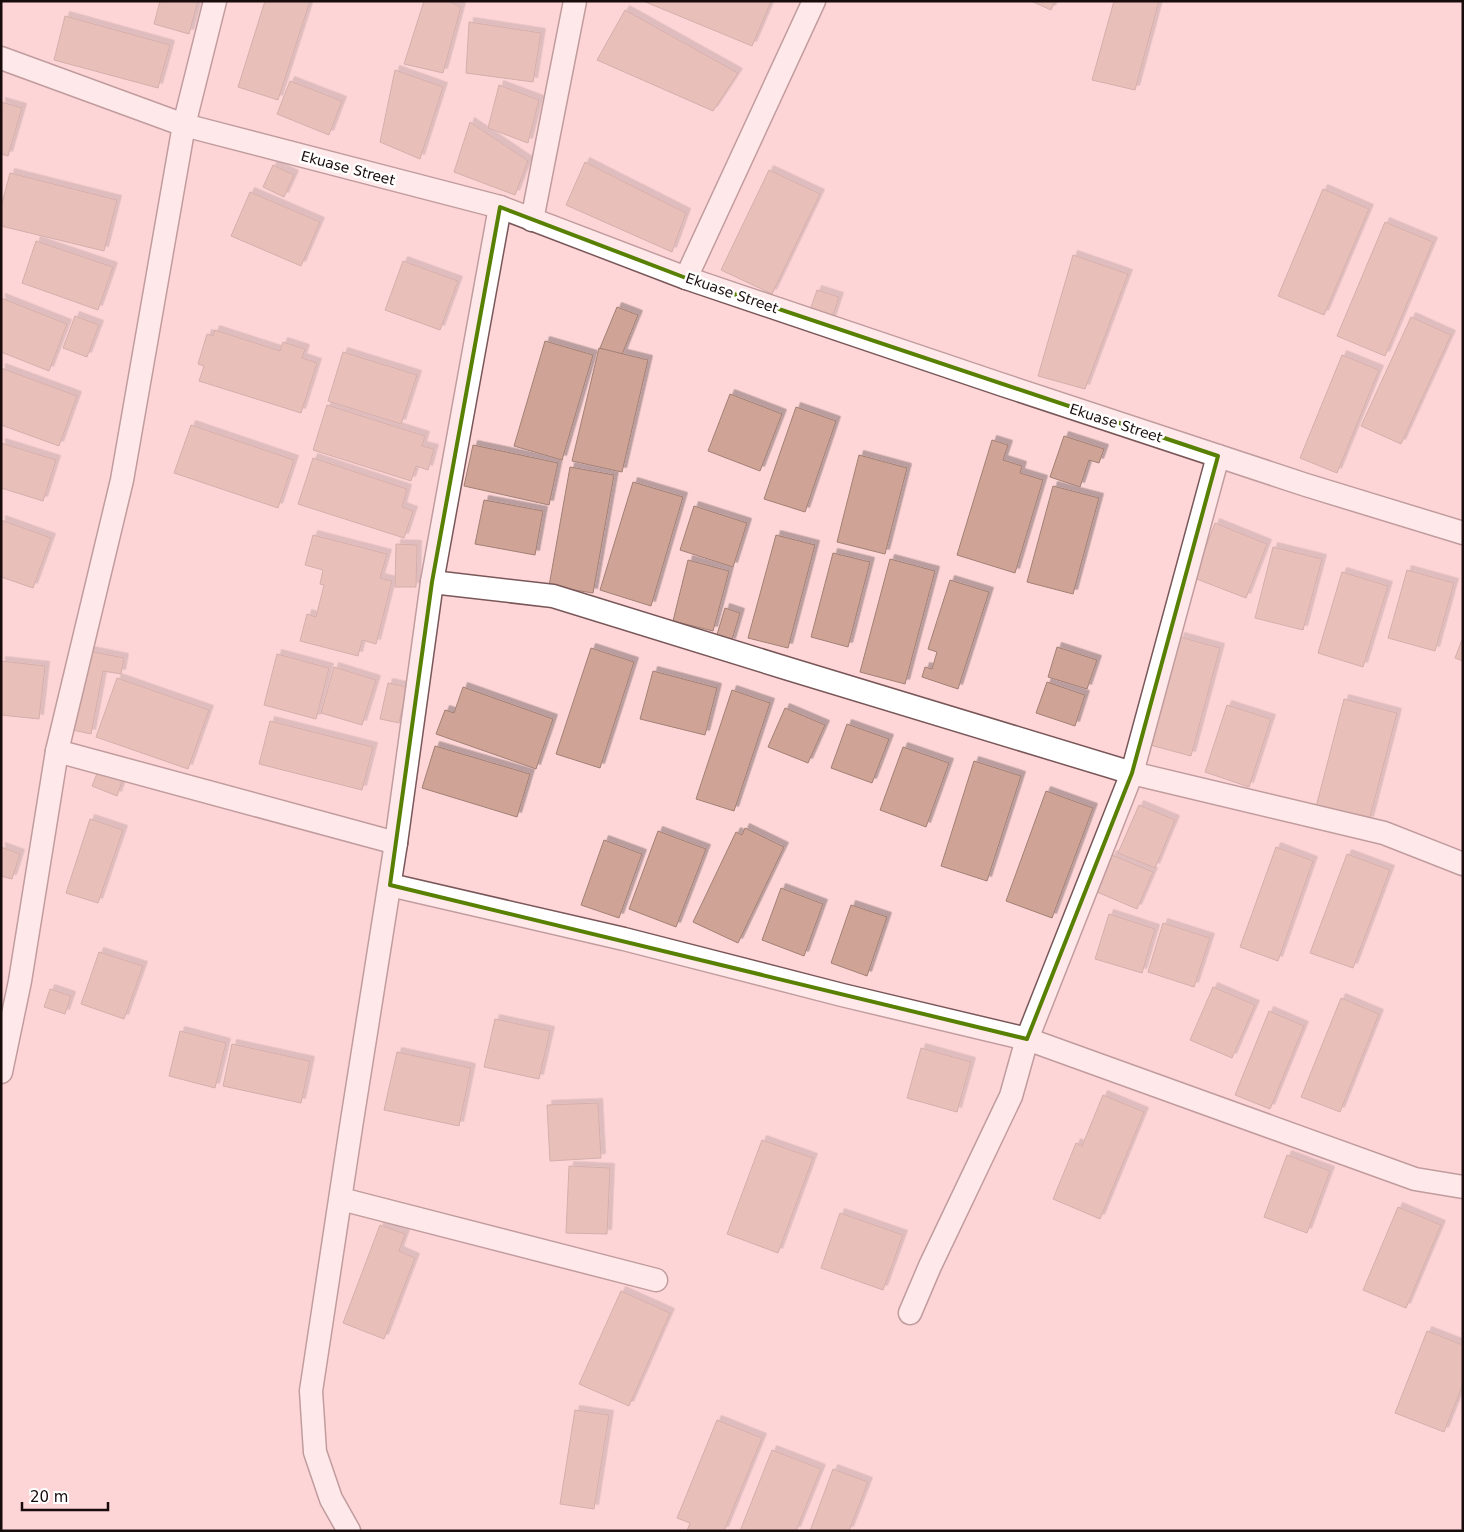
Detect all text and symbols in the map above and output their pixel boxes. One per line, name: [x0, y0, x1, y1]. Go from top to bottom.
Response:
street label: Ekuase Street: [299, 148, 397, 188]
street label: Ekuase Street: [684, 270, 781, 316]
street label: Ekuase Street: [1067, 400, 1165, 446]
scale bar: [22, 1480, 109, 1512]
text: 20 m: [30, 1488, 68, 1506]

